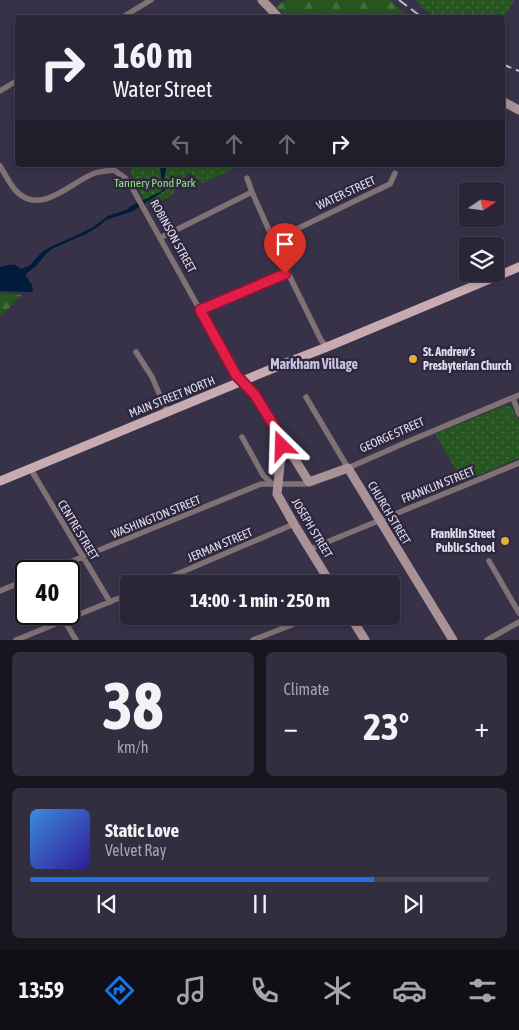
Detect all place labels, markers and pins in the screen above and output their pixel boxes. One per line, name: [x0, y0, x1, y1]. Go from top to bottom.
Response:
pin: [264, 223, 306, 274]
place label: St. Andrew's Presbyterian Church: [423, 345, 512, 373]
marker: St. Andrew's Presbyterian Church: [407, 353, 419, 365]
place label: Franklin Street Public School: [431, 527, 496, 555]
marker: Franklin Street Public School: [499, 535, 511, 547]

